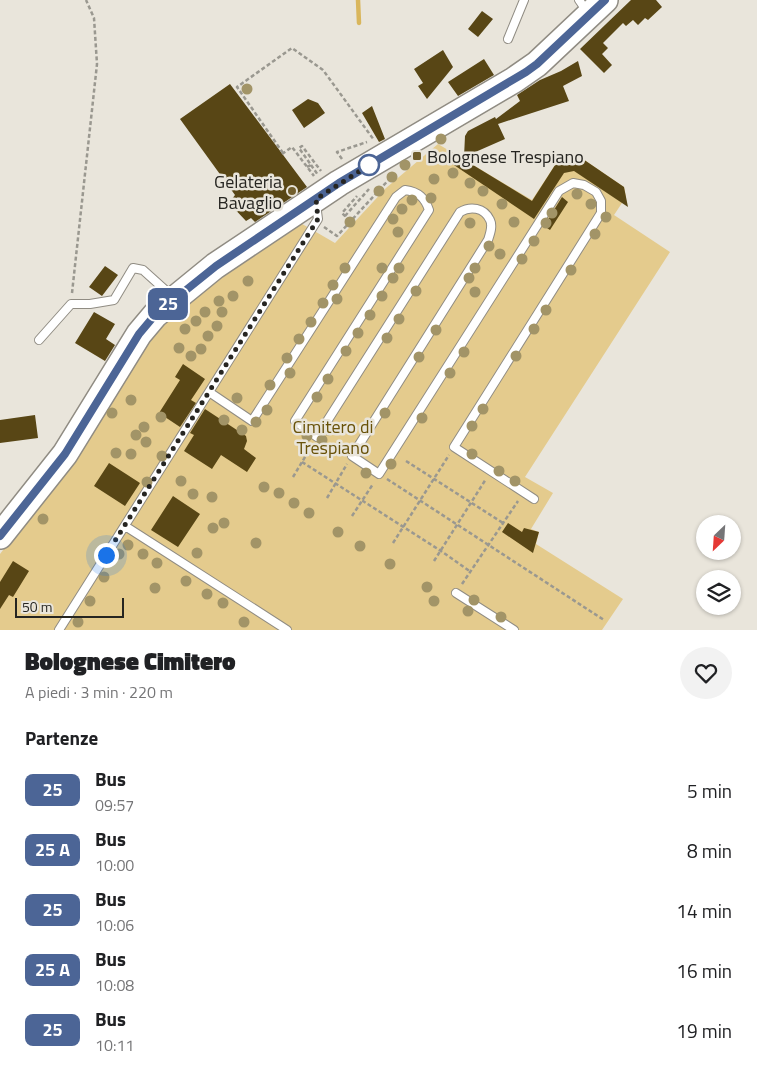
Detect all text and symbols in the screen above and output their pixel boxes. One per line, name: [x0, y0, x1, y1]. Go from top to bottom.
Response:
place label: Bolognese Trespiano: [427, 143, 584, 170]
marker: Bolognese Trespiano: [411, 150, 423, 162]
unlabelled marker: [358, 154, 380, 176]
place label: Gelateria Bavaglio: [214, 168, 282, 216]
marker: Gelateria Bavaglio: [286, 185, 298, 197]
line badge: 25: [146, 288, 190, 320]
text: 25: [158, 290, 178, 317]
park label: Cimitero di Trespiano: [292, 413, 374, 461]
north arrow: [696, 515, 741, 560]
map controls: [696, 515, 741, 615]
your location: [94, 543, 119, 568]
button: layers: [696, 570, 741, 615]
scale bar: [15, 595, 124, 618]
text: 50 m: [22, 596, 52, 617]
text: Bolognese Cimitero: [25, 643, 236, 679]
button: heart: [680, 647, 732, 699]
text: A piedi · 3 min · 220 m: [25, 680, 173, 704]
text: Partenze: [25, 723, 98, 752]
text: Bus: [95, 764, 126, 793]
text: 25: [42, 776, 63, 803]
text: 5 min: [687, 776, 732, 805]
text: 09:57: [95, 793, 134, 817]
text: Bus: [95, 824, 126, 853]
text: 25 A: [35, 836, 70, 863]
text: 8 min: [687, 836, 732, 865]
text: 10:00: [95, 853, 134, 877]
text: Bus: [95, 884, 126, 913]
text: 25: [42, 896, 63, 923]
text: 14 min: [676, 896, 732, 925]
text: 10:06: [95, 913, 134, 937]
text: Bus: [95, 944, 126, 973]
text: 25 A: [35, 956, 70, 983]
text: 16 min: [676, 956, 732, 985]
text: 10:08: [95, 973, 134, 997]
text: Bus: [95, 1004, 126, 1033]
text: 25: [42, 1016, 63, 1043]
text: 19 min: [676, 1016, 732, 1045]
text: 10:11: [95, 1033, 134, 1057]

